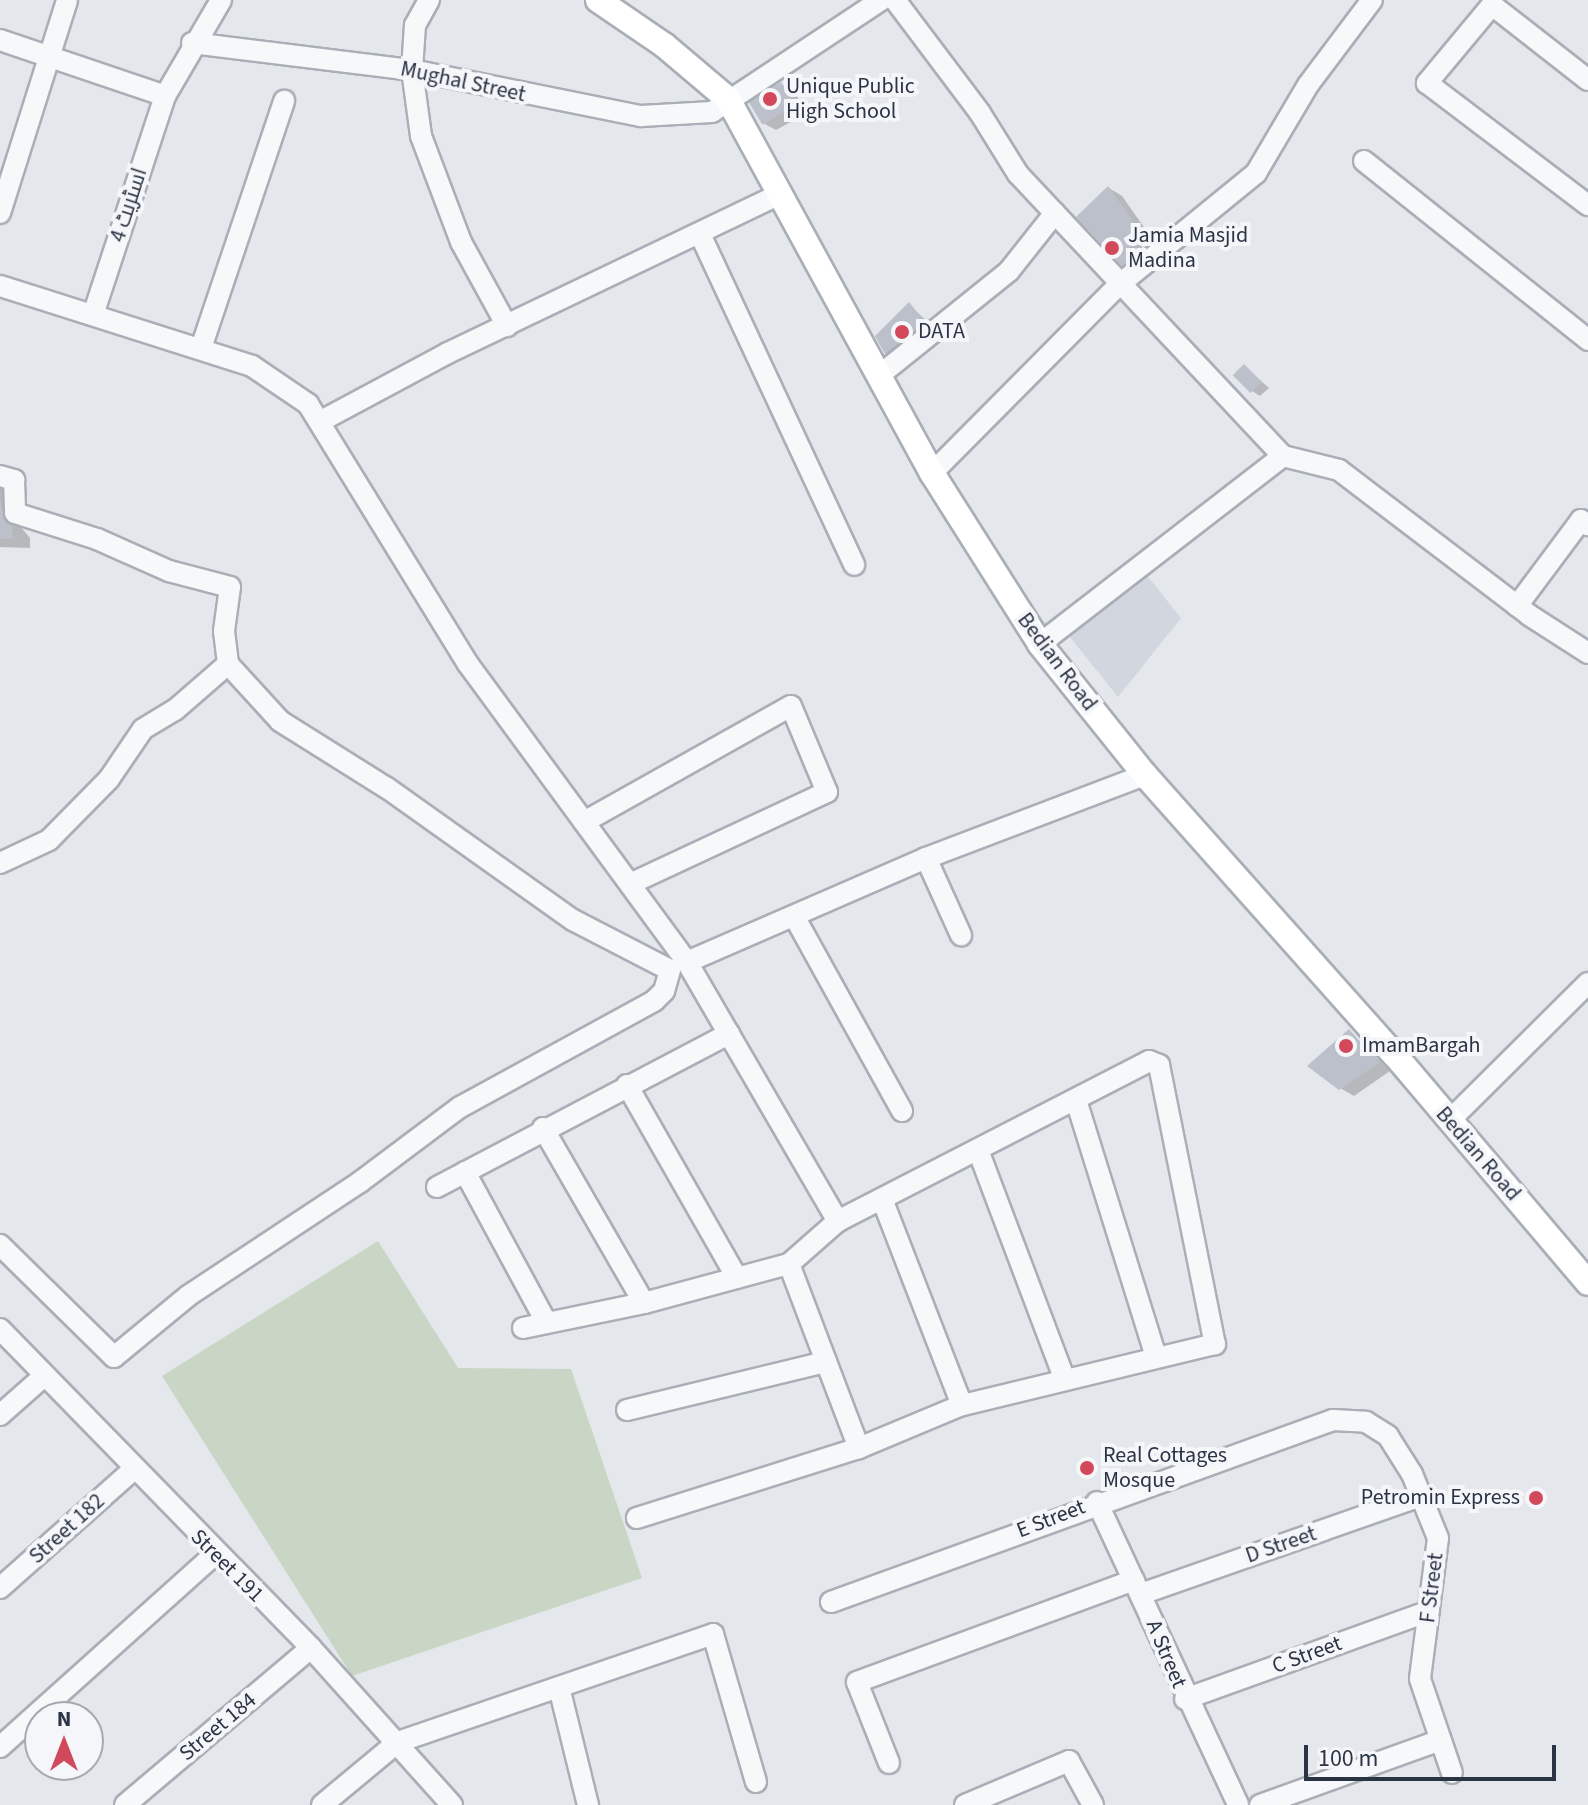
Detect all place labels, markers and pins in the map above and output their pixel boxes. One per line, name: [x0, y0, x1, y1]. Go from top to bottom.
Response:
place label: Unique Public High School: [786, 73, 915, 124]
marker: Unique Public High School: [761, 90, 779, 108]
place label: Jamia Masjid Madina: [1128, 222, 1248, 274]
marker: Jamia Masjid Madina: [1103, 239, 1121, 257]
place label: DATA: [918, 319, 965, 345]
marker: DATA: [893, 323, 911, 341]
place label: ImamBargah: [1362, 1033, 1481, 1059]
marker: ImamBargah: [1337, 1037, 1355, 1055]
place label: Real Cottages Mosque: [1103, 1442, 1227, 1494]
marker: Real Cottages Mosque: [1078, 1459, 1096, 1477]
place label: Petromin Express: [1361, 1485, 1520, 1511]
marker: Petromin Express: [1527, 1489, 1545, 1507]

